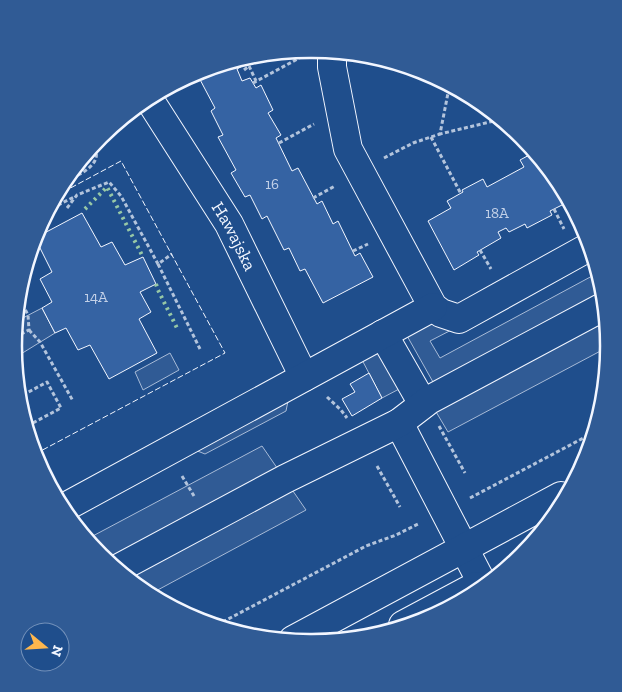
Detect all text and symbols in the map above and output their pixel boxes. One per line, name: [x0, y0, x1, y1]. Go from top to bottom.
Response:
house number: 16: [265, 175, 279, 193]
street label: Hawajska: [207, 198, 261, 275]
house number: 18A: [485, 204, 509, 222]
house number: 14A: [84, 288, 108, 306]
north arrow: [20, 622, 70, 672]
text: N: [47, 643, 67, 659]

